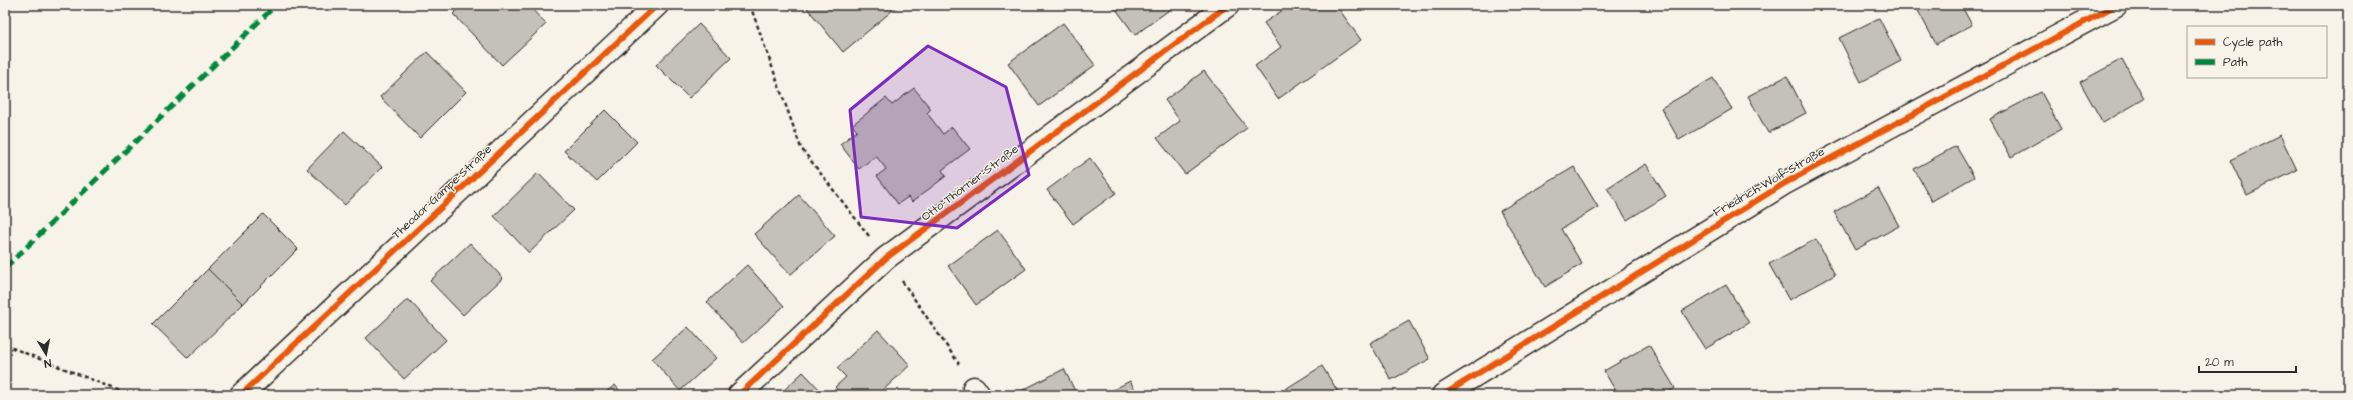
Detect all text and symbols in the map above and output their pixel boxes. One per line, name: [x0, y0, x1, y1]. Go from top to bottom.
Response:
legend: [2187, 26, 2327, 78]
text: Cycle path: [2223, 34, 2282, 52]
text: Path: [2223, 54, 2248, 71]
street label: Otto-Thörner-Straße: [918, 140, 1023, 225]
street label: Theodor-Gampe-Straße: [388, 141, 496, 243]
street label: Friedrich-Wolf-Straße: [1710, 143, 1828, 221]
north arrow: [26, 334, 66, 374]
scale bar: [2199, 348, 2296, 374]
text: 20 m: [2205, 354, 2234, 371]
text: N: [43, 355, 52, 371]

